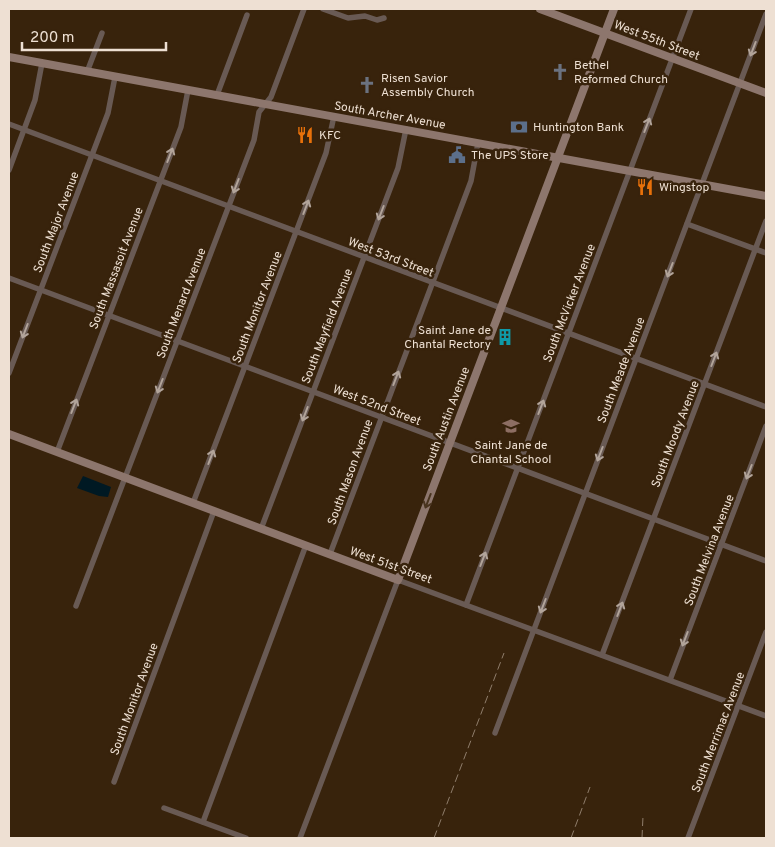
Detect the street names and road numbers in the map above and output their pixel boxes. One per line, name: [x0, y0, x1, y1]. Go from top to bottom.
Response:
street label: West 55th Street: [611, 17, 702, 65]
street label: South Archer Avenue: [333, 98, 447, 134]
street label: South Major Avenue: [30, 170, 84, 275]
street label: South Massasoit Avenue: [86, 205, 148, 332]
street label: West 53rd Street: [345, 234, 436, 282]
street label: South McVicker Avenue: [540, 242, 600, 365]
street label: South Menard Avenue: [153, 246, 210, 361]
street label: South Monitor Avenue: [229, 249, 287, 366]
street label: South Mayfield Avenue: [299, 267, 357, 386]
street label: South Meade Avenue: [594, 315, 650, 426]
street label: South Austin Avenue: [420, 365, 474, 474]
street label: South Moody Avenue: [648, 379, 704, 490]
street label: West 52nd Street: [330, 382, 423, 430]
street label: South Mason Avenue: [324, 417, 377, 527]
street label: South Melvina Avenue: [681, 492, 739, 608]
street label: West 51st Street: [347, 544, 434, 588]
street label: South Monitor Avenue: [107, 641, 163, 758]
street label: South Merrimac Avenue: [689, 670, 749, 795]

